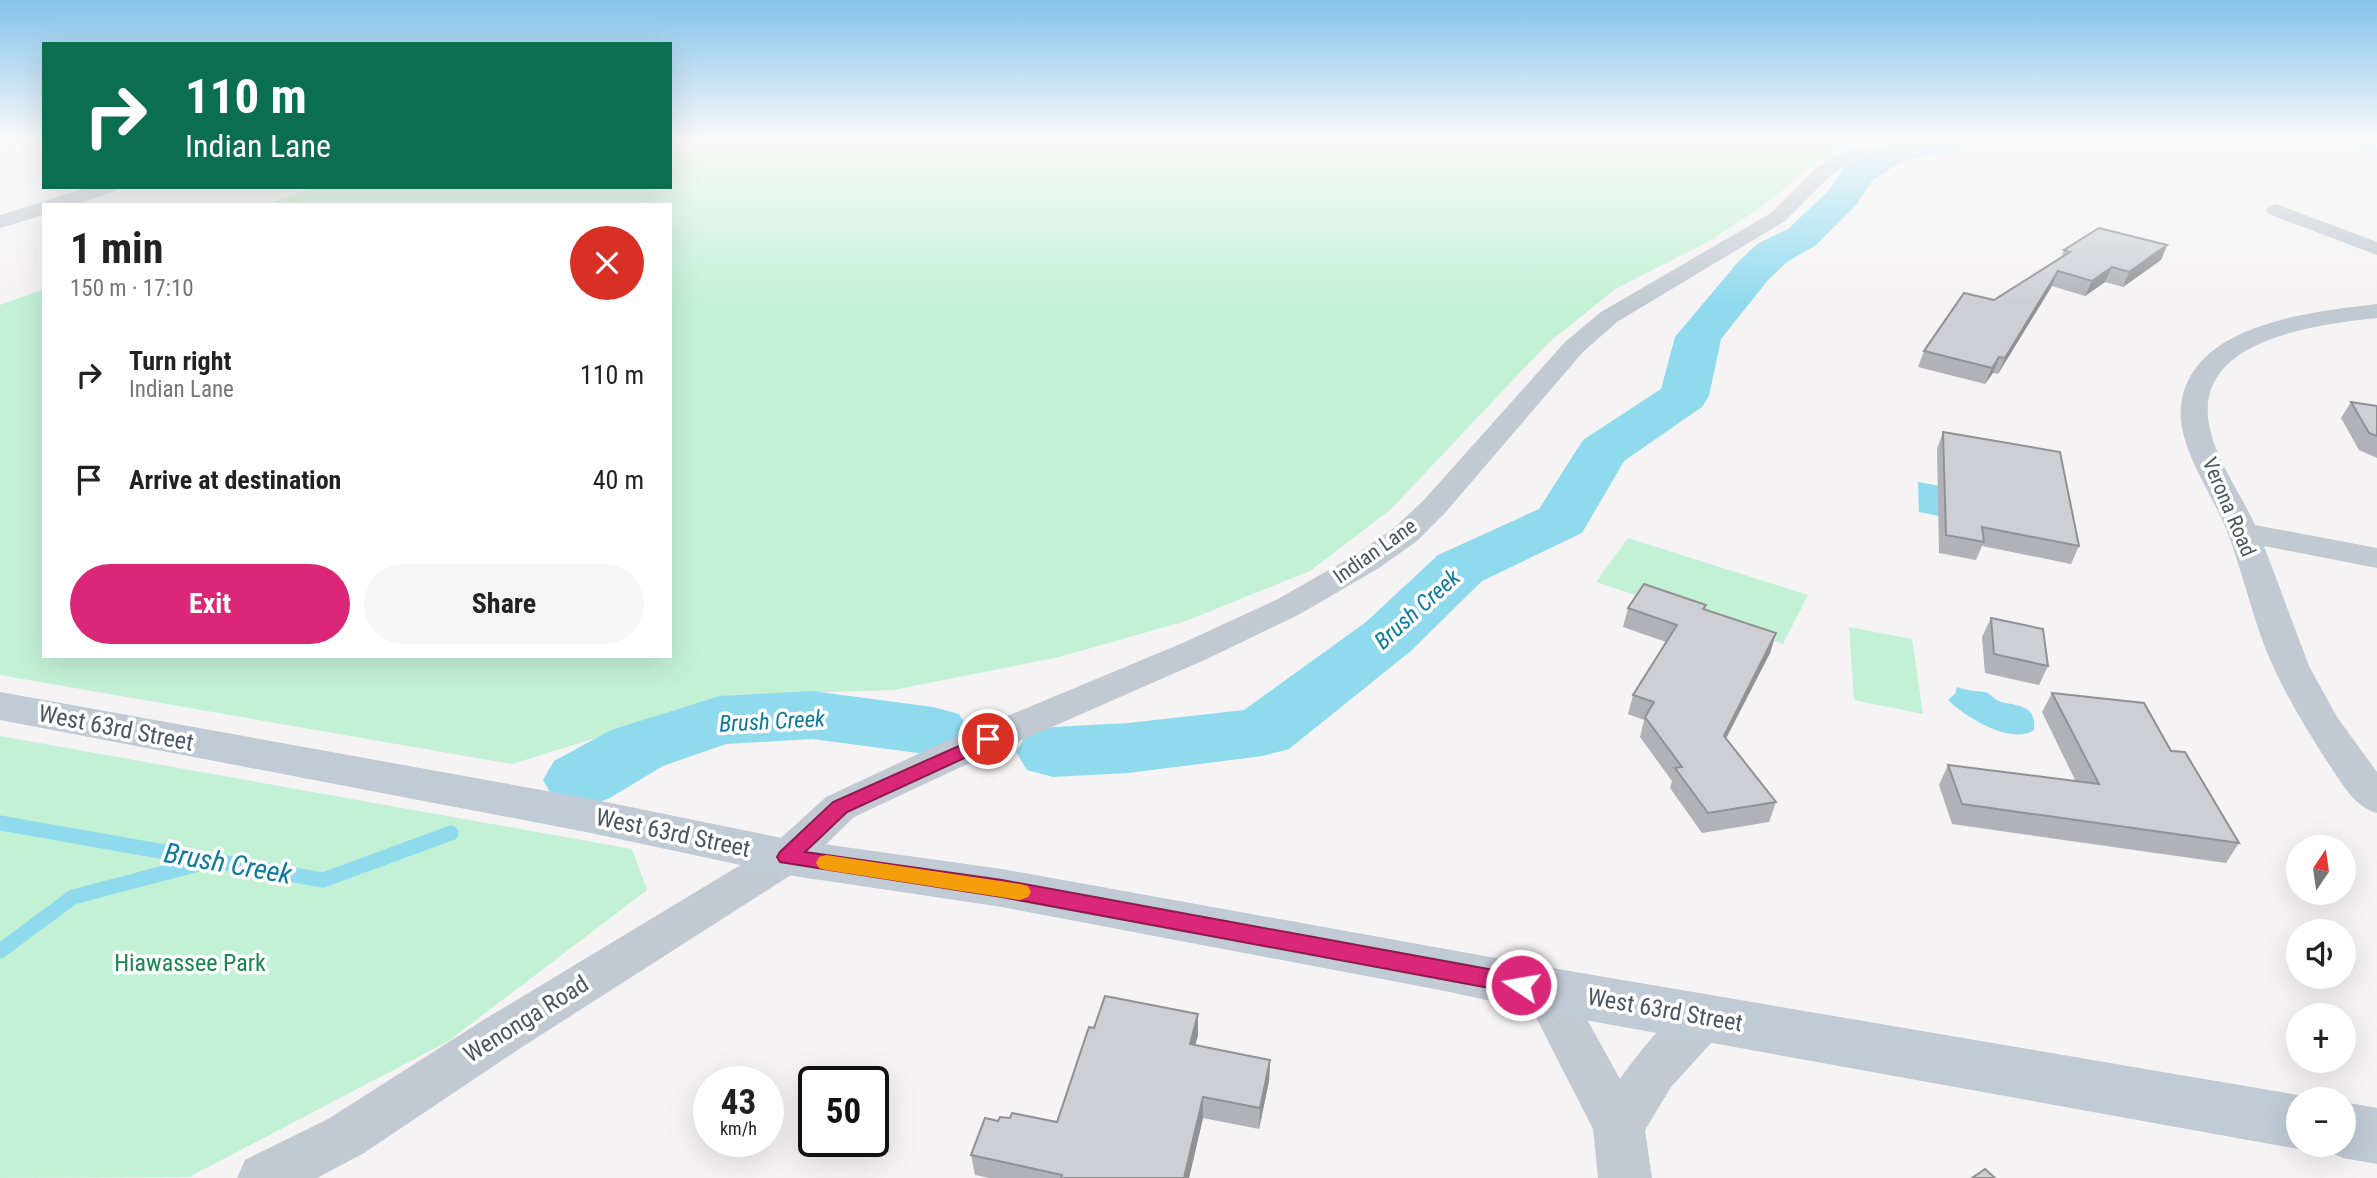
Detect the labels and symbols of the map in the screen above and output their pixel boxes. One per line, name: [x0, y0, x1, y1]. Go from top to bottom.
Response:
street label: Verona Road: [2197, 454, 2261, 560]
street label: Indian Lane: [1329, 514, 1421, 588]
water label: Brush Creek: [1369, 563, 1466, 655]
street label: West 63rd Street: [36, 699, 196, 757]
water label: Brush Creek: [718, 705, 827, 738]
pin: [958, 709, 1018, 769]
street label: West 63rd Street: [593, 803, 753, 863]
north arrow: [2286, 835, 2356, 905]
water label: Brush Creek: [161, 836, 295, 891]
position arrow: [1484, 948, 1558, 1022]
park label: Hiawassee Park: [114, 949, 266, 977]
street label: Wenonga Road: [459, 970, 593, 1068]
street label: West 63rd Street: [1585, 983, 1745, 1037]
speed limit sign: 50: [798, 1066, 889, 1157]

